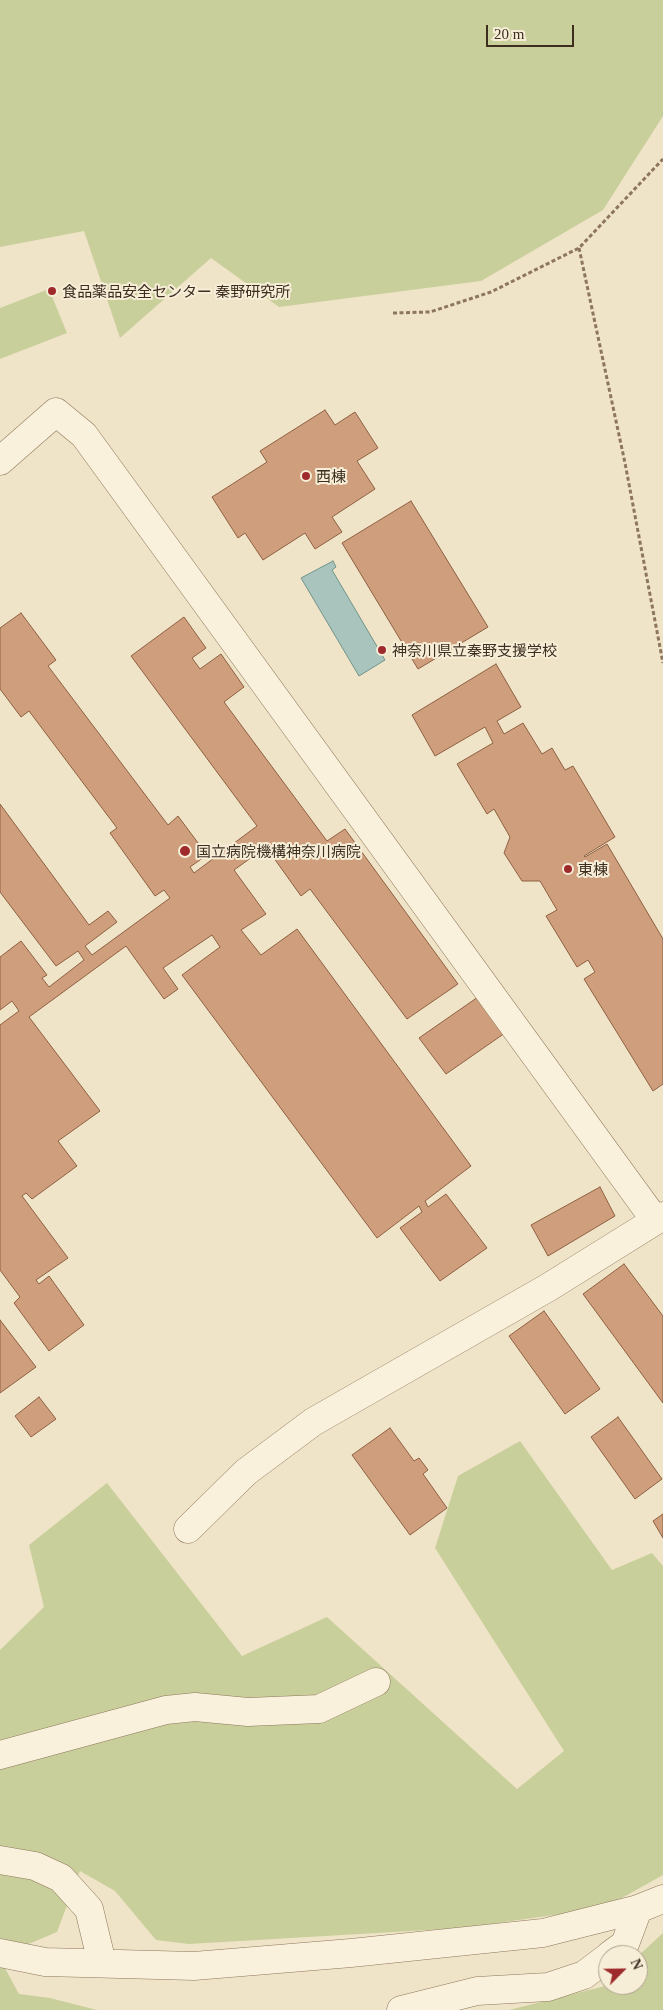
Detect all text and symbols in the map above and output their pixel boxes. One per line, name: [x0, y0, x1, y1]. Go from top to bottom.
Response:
scale bar: [488, 15, 576, 47]
text: 20 m: [494, 26, 524, 42]
place label: 食品薬品安全センター 秦野研究所: [62, 282, 290, 300]
marker: 食品薬品安全センター 秦野研究所: [46, 285, 58, 297]
place label: 西棟: [316, 467, 346, 485]
marker: 西棟: [300, 470, 312, 482]
place label: 神奈川県立秦野支援学校: [392, 641, 557, 659]
marker: 神奈川県立秦野支援学校: [376, 644, 388, 656]
place label: 国立病院機構神奈川病院: [196, 842, 361, 860]
marker: 国立病院機構神奈川病院: [178, 844, 192, 858]
place label: 東棟: [578, 860, 608, 878]
marker: 東棟: [562, 863, 574, 875]
north arrow: [598, 1945, 648, 1995]
text: N: [627, 1957, 645, 1972]

